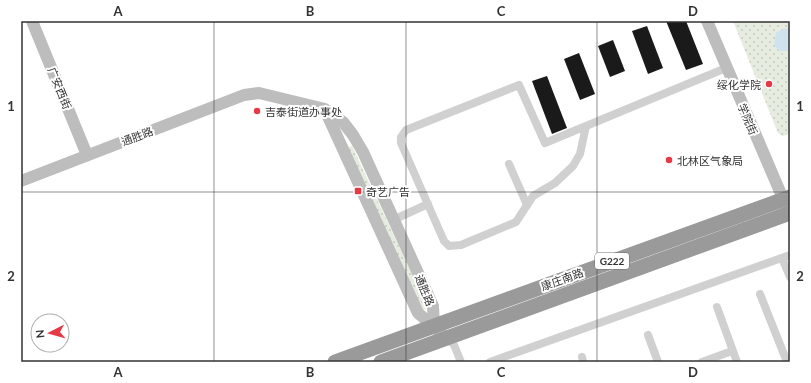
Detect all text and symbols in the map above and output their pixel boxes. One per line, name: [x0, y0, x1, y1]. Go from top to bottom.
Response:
text: A: [112, 3, 123, 19]
text: B: [306, 3, 315, 19]
text: C: [497, 3, 506, 19]
text: D: [688, 3, 698, 19]
street label: 广安西街: [46, 65, 74, 111]
place label: 绥化学院: [717, 78, 761, 91]
marker: 绥化学院: [764, 79, 774, 89]
text: 1: [7, 98, 15, 114]
text: 1: [796, 98, 804, 114]
street label: 学院街: [736, 101, 760, 137]
place label: 吉泰街道办事处: [265, 105, 342, 118]
marker: 吉泰街道办事处: [252, 106, 262, 116]
street label: 通胜路: [119, 124, 155, 148]
place label: 北林区气象局: [677, 154, 743, 167]
marker: 北林区气象局: [664, 155, 674, 165]
place label: 奇艺广告: [366, 185, 410, 198]
marker: 奇艺广告: [353, 186, 363, 196]
road number: G222: [595, 253, 629, 269]
street label: 康庄南路: [539, 265, 585, 293]
text: 2: [7, 268, 15, 284]
text: 2: [796, 268, 804, 284]
street label: 通胜路: [413, 272, 437, 308]
north arrow: [30, 313, 70, 353]
text: N: [33, 329, 46, 339]
text: A: [112, 364, 123, 380]
text: B: [306, 364, 315, 380]
text: C: [497, 364, 506, 380]
text: D: [688, 364, 698, 380]

